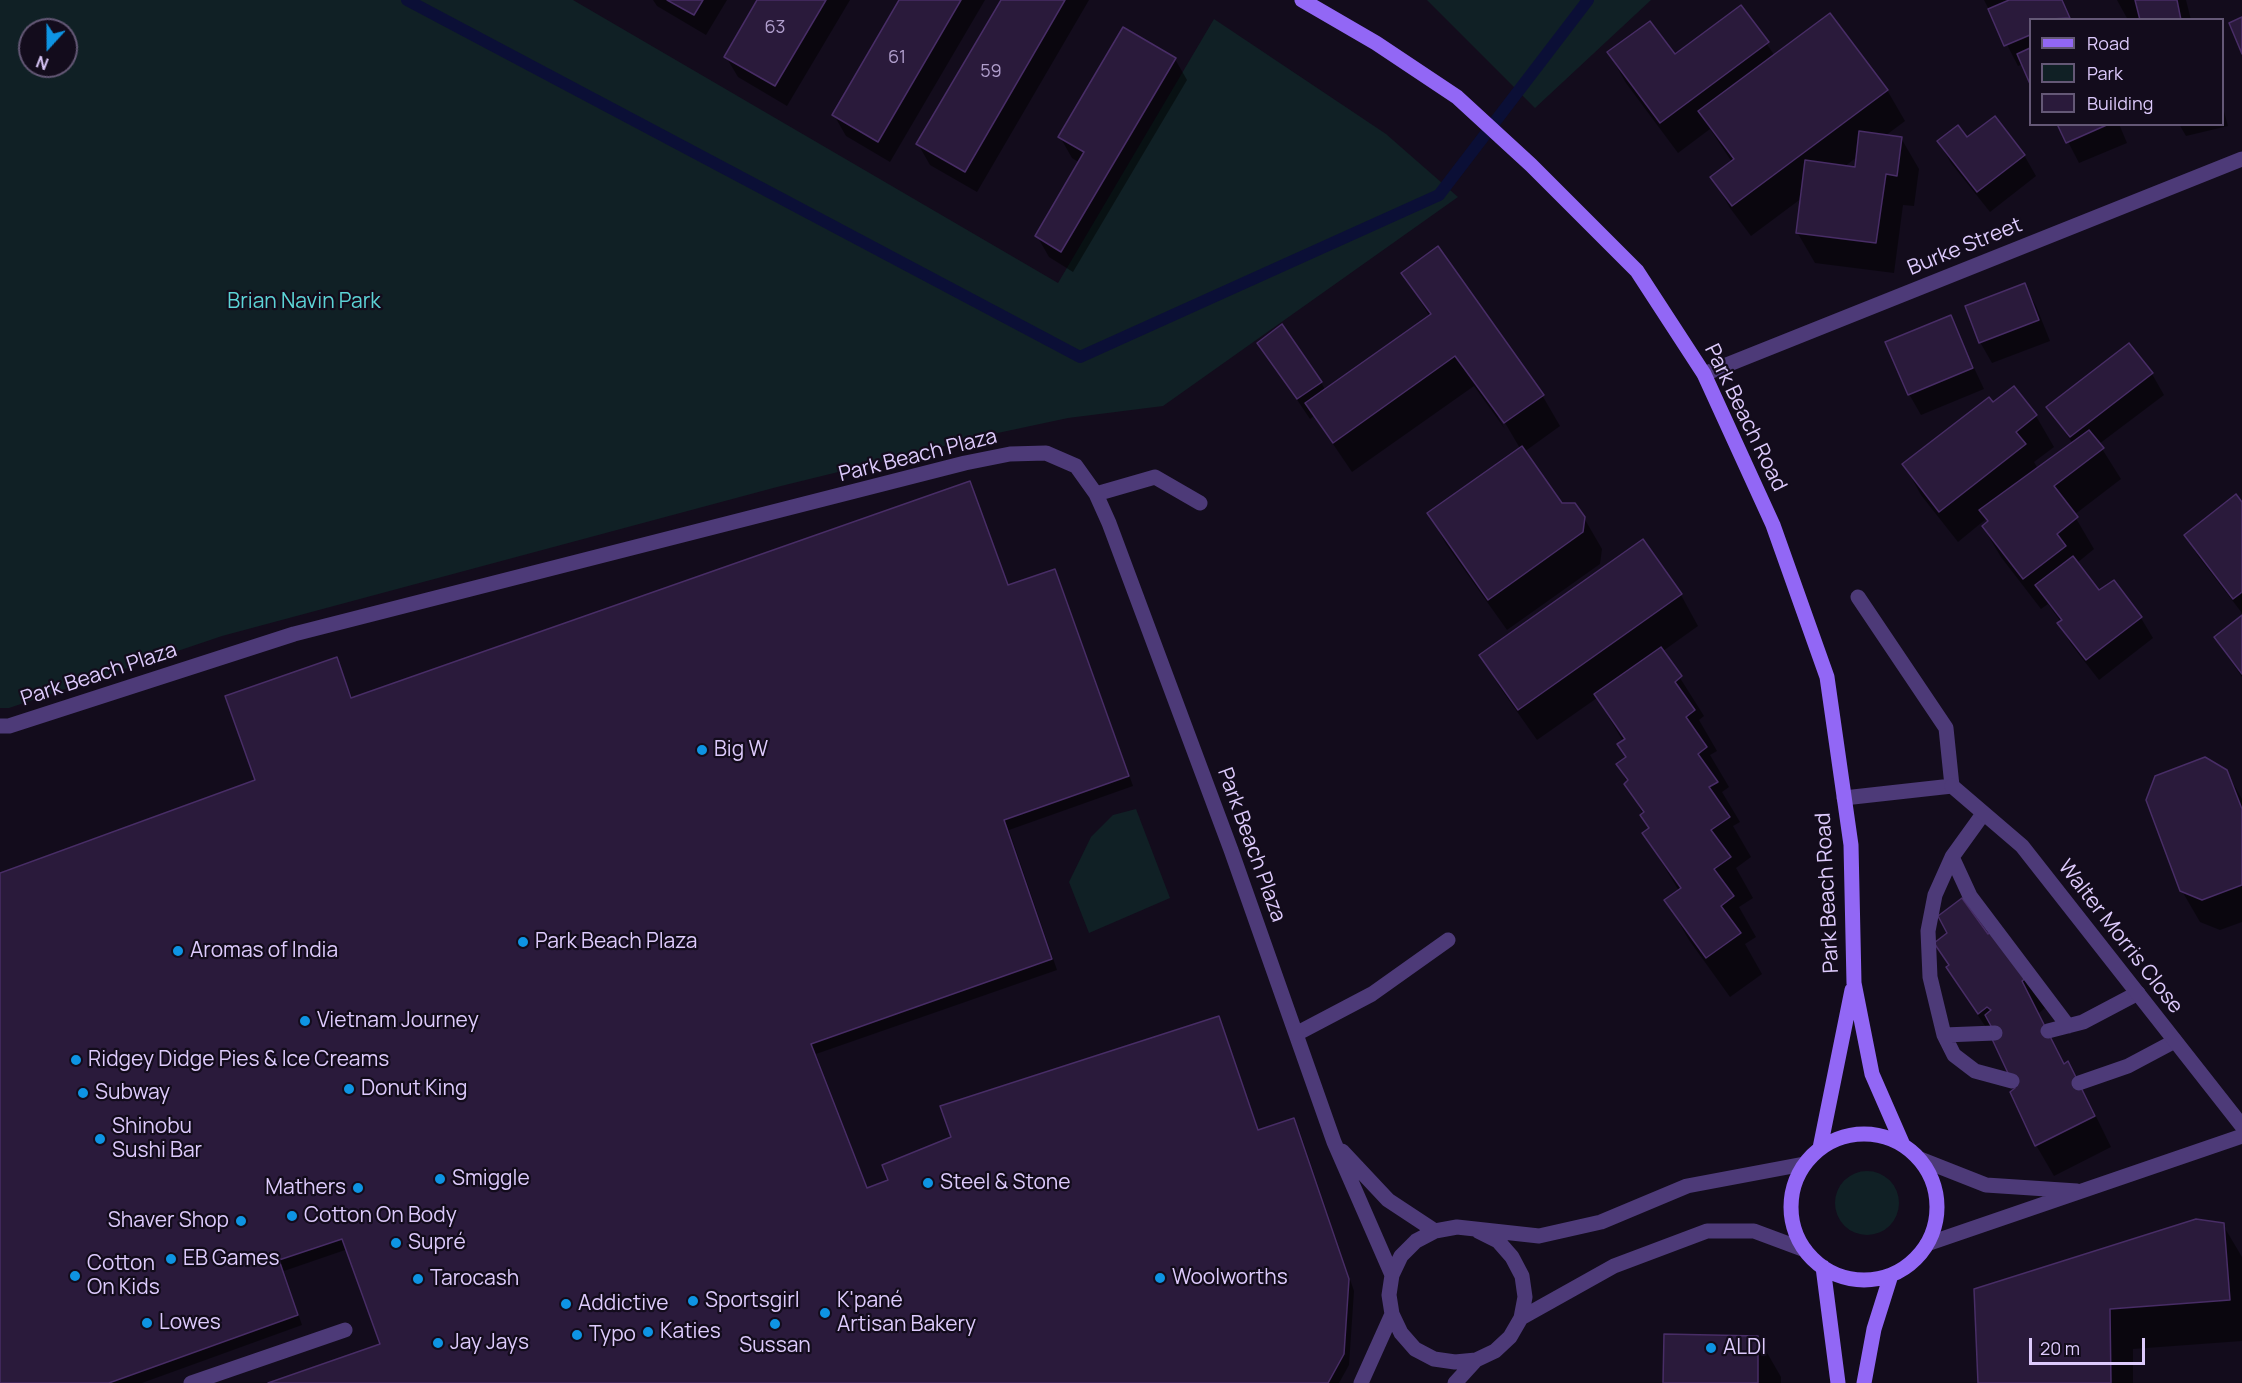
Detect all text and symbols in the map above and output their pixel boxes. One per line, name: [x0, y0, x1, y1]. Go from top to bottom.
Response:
house number: 63: [764, 17, 786, 39]
north arrow: [18, 18, 78, 78]
legend: [2029, 18, 2224, 126]
text: Road: [2087, 31, 2130, 55]
house number: 61: [888, 47, 906, 69]
text: N: [33, 51, 52, 75]
house number: 59: [980, 61, 1002, 83]
text: Park: [2087, 61, 2123, 85]
text: Building: [2087, 91, 2153, 115]
street label: Burke Street: [1904, 213, 2026, 281]
park label: Brian Navin Park: [227, 289, 381, 315]
street label: Park Beach Road: [1698, 340, 1792, 496]
street label: Park Beach Plaza: [836, 424, 1000, 488]
street label: Park Beach Plaza: [18, 638, 180, 712]
place label: Big W: [714, 737, 768, 763]
marker: Big W: [695, 743, 709, 757]
street label: Park Beach Plaza: [1211, 764, 1291, 926]
street label: Park Beach Road: [1811, 812, 1845, 974]
street label: Walter Morris Close: [2052, 855, 2188, 1019]
place label: Park Beach Plaza: [535, 929, 697, 955]
marker: Park Beach Plaza: [516, 935, 530, 949]
place label: Aromas of India: [190, 938, 338, 964]
marker: Aromas of India: [171, 944, 185, 958]
place label: Vietnam Journey: [317, 1008, 479, 1034]
marker: Vietnam Journey: [298, 1014, 312, 1028]
place label: Ridgey Didge Pies & Ice Creams: [88, 1047, 389, 1073]
marker: Ridgey Didge Pies & Ice Creams: [69, 1053, 83, 1067]
place label: Donut King: [361, 1076, 467, 1102]
place label: Subway: [95, 1080, 170, 1106]
marker: Donut King: [342, 1082, 356, 1096]
marker: Subway: [76, 1086, 90, 1100]
place label: Shinobu Sushi Bar: [112, 1114, 202, 1164]
marker: Shinobu Sushi Bar: [93, 1132, 107, 1146]
place label: Smiggle: [452, 1166, 530, 1192]
place label: Steel & Stone: [940, 1170, 1071, 1196]
marker: Smiggle: [433, 1172, 447, 1186]
place label: Mathers: [265, 1175, 346, 1201]
marker: Steel & Stone: [921, 1176, 935, 1190]
marker: Mathers: [351, 1181, 365, 1195]
place label: Cotton On Body: [304, 1203, 457, 1229]
place label: Shaver Shop: [108, 1208, 229, 1234]
marker: Cotton On Body: [285, 1209, 299, 1223]
marker: Shaver Shop: [234, 1214, 248, 1228]
place label: Supré: [408, 1230, 466, 1256]
marker: Supré: [389, 1236, 403, 1250]
place label: EB Games: [183, 1246, 280, 1272]
place label: Cotton On Kids: [87, 1251, 160, 1301]
marker: EB Games: [164, 1252, 178, 1266]
place label: Woolworths: [1172, 1265, 1288, 1291]
place label: Tarocash: [430, 1266, 519, 1292]
marker: Cotton On Kids: [68, 1269, 82, 1283]
marker: Woolworths: [1153, 1271, 1167, 1285]
marker: Tarocash: [411, 1272, 425, 1286]
place label: Sportsgirl: [705, 1288, 800, 1314]
place label: K'pané Artisan Bakery: [837, 1288, 976, 1338]
place label: Addictive: [578, 1291, 669, 1317]
marker: Sportsgirl: [686, 1294, 700, 1308]
marker: Addictive: [559, 1297, 573, 1311]
marker: K'pané Artisan Bakery: [818, 1306, 832, 1320]
place label: Lowes: [159, 1310, 221, 1336]
marker: Lowes: [140, 1316, 154, 1330]
marker: Sussan: [768, 1317, 782, 1331]
place label: Katies: [660, 1319, 721, 1345]
place label: Typo: [589, 1322, 636, 1348]
marker: Katies: [641, 1325, 655, 1339]
scale bar: [2032, 1326, 2148, 1364]
marker: Typo: [570, 1328, 584, 1342]
place label: Jay Jays: [450, 1330, 529, 1356]
place label: Sussan: [739, 1333, 811, 1359]
place label: ALDI: [1723, 1335, 1766, 1361]
marker: Jay Jays: [431, 1336, 445, 1350]
text: 20 m: [2040, 1336, 2080, 1360]
marker: ALDI: [1704, 1341, 1718, 1355]

